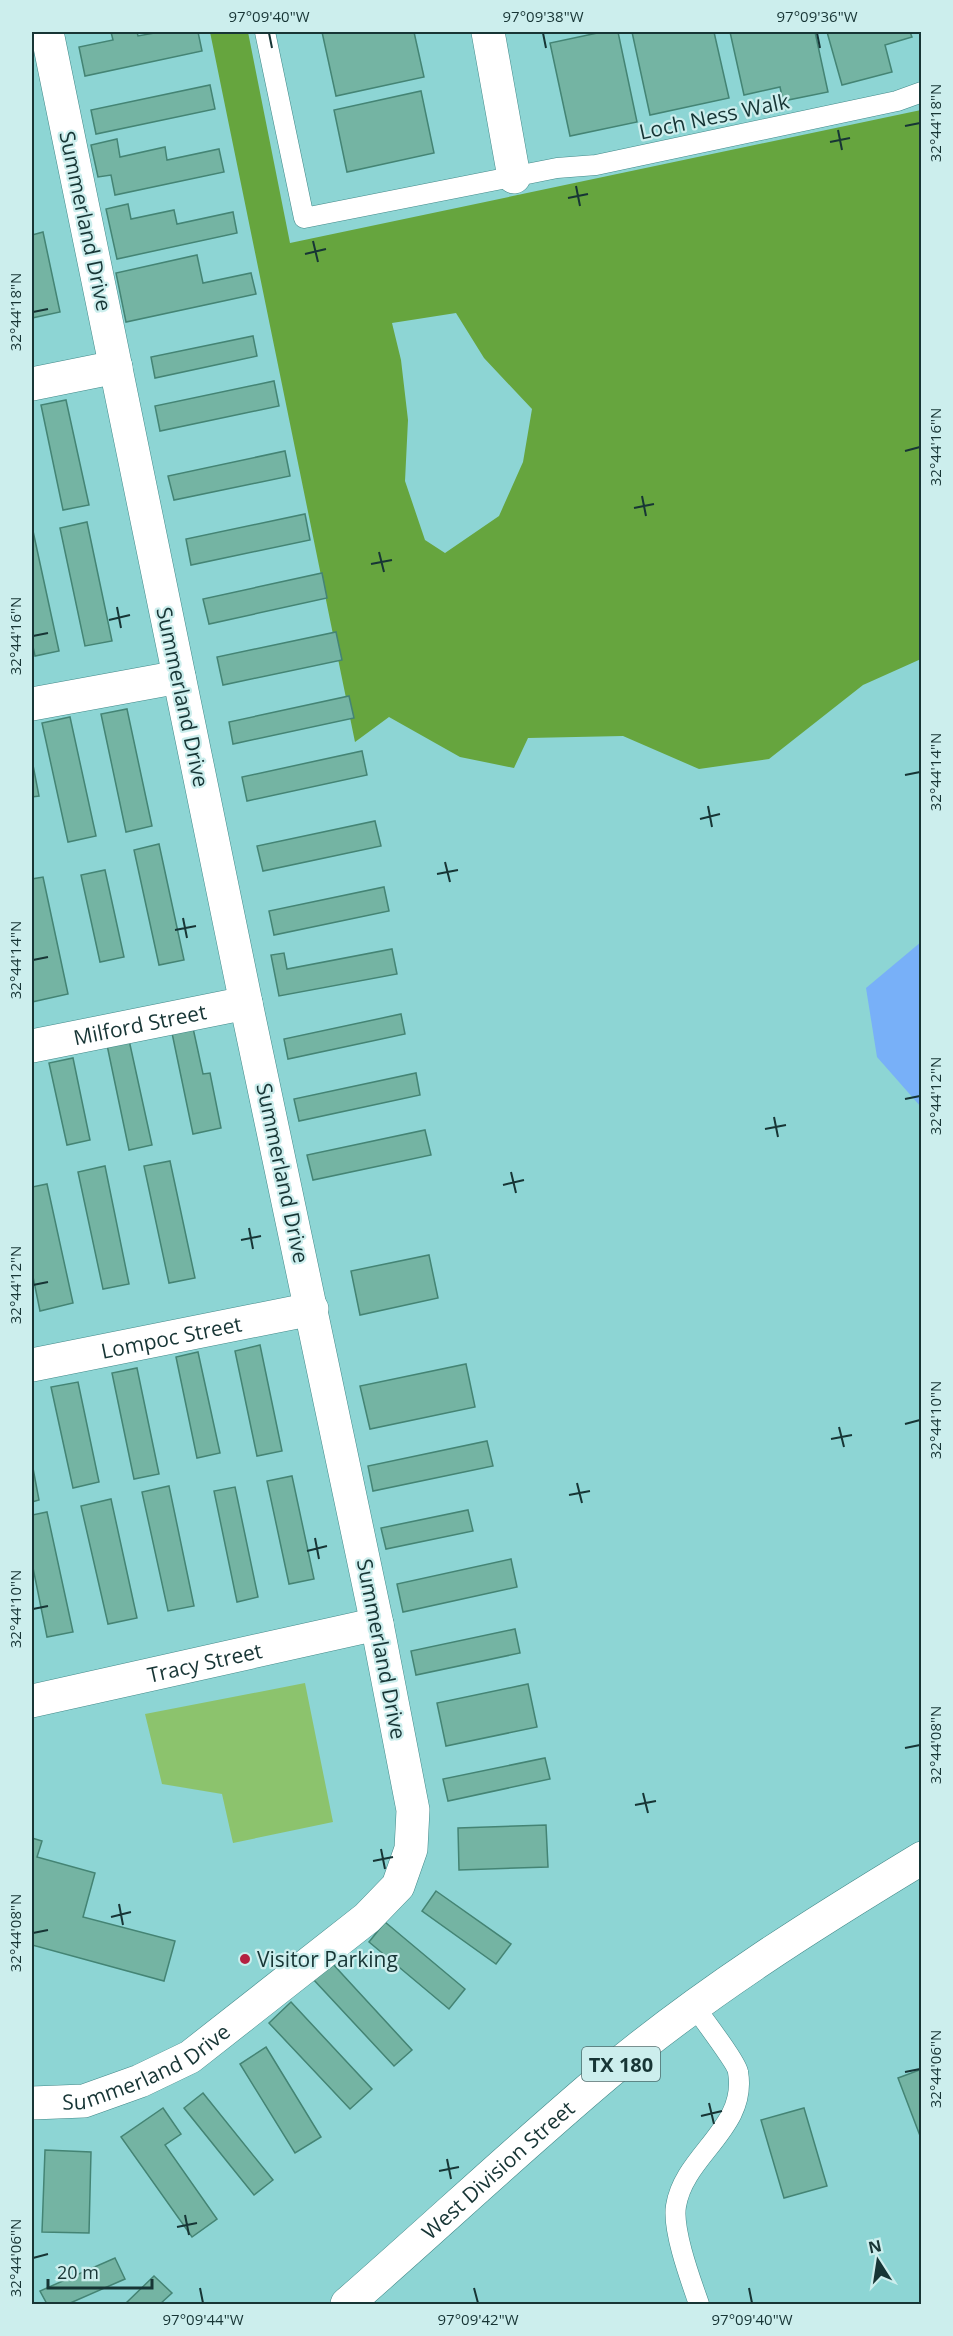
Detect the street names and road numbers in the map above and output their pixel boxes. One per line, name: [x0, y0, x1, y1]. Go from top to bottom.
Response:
street label: Loch Ness Walk: [637, 86, 791, 146]
street label: Summerland Drive: [53, 128, 119, 314]
street label: Summerland Drive: [150, 604, 216, 790]
street label: Milford Street: [71, 997, 209, 1051]
street label: Summerland Drive: [250, 1080, 316, 1266]
street label: Lompoc Street: [98, 1309, 244, 1365]
street label: Summerland Drive: [351, 1556, 413, 1742]
street label: Tracy Street: [145, 1636, 265, 1689]
street label: Summerland Drive: [62, 2017, 235, 2116]
road number: TX 180: [582, 2047, 660, 2081]
street label: West Division Street: [416, 2094, 580, 2245]

